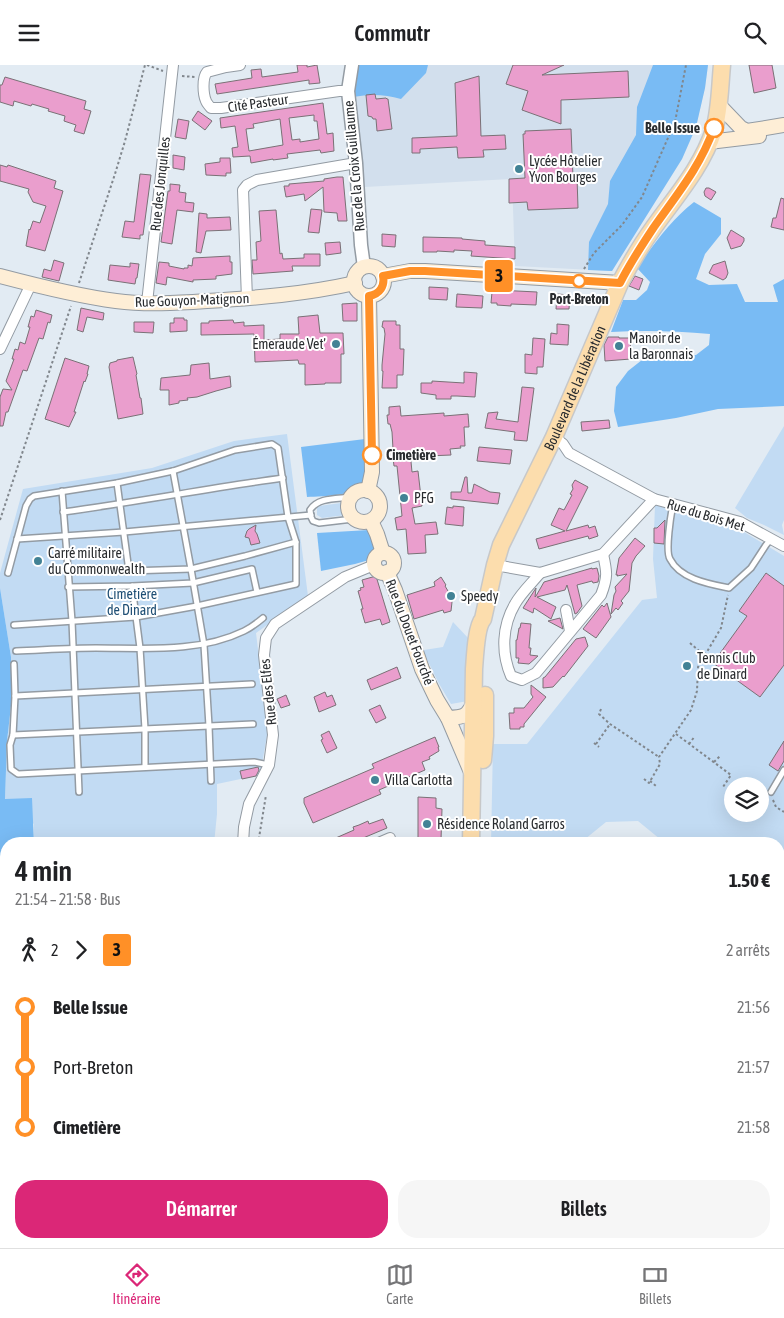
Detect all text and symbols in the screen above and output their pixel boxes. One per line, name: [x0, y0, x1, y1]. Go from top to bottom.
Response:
icon: menu: [15, 19, 43, 47]
icon: search: [741, 19, 769, 47]
text: Commutr: [354, 20, 430, 46]
street label: Cité Pasteur: [227, 91, 290, 115]
street label: Rue de la Croix Guillaume: [340, 100, 368, 232]
marker: Belle Issue: [704, 118, 724, 138]
place label: Belle Issue: [645, 120, 700, 136]
street label: Rue des Jonquilles: [147, 136, 173, 232]
place label: Lycée Hôtelier Yvon Bourges: [529, 153, 603, 185]
marker: Lycée Hôtelier Yvon Bourges: [513, 163, 525, 175]
line badge: 3: [483, 260, 515, 292]
text: 3: [495, 265, 503, 286]
marker: Port-Breton: [572, 274, 586, 288]
street label: Rue Gouyon-Matignon: [134, 290, 250, 310]
place label: Port-Breton: [549, 291, 609, 307]
street label: Boulevard de la Libération: [541, 323, 609, 453]
place label: Manoir de la Baronnais: [629, 330, 693, 362]
place label: Émeraude Vet’: [252, 336, 326, 352]
marker: Émeraude Vet’: [330, 338, 342, 350]
marker: Manoir de la Baronnais: [613, 340, 625, 352]
marker: Cimetière: [362, 445, 382, 465]
place label: Cimetière: [386, 447, 436, 463]
place label: PFG: [414, 490, 434, 506]
marker: PFG: [398, 492, 410, 504]
street label: Rue du Bois Met: [665, 496, 747, 534]
place label: Carré militaire du Commonwealth: [48, 545, 145, 577]
marker: Carré militaire du Commonwealth: [32, 555, 44, 567]
street label: Rue du Douet Fourché: [382, 577, 438, 687]
park label: Cimetière de Dinard: [107, 586, 157, 618]
place label: Speedy: [461, 588, 499, 604]
marker: Speedy: [445, 590, 457, 602]
place label: Tennis Club de Dinard: [697, 650, 756, 682]
street label: Rue des Elfes: [257, 658, 279, 726]
marker: Tennis Club de Dinard: [681, 660, 693, 672]
place label: Villa Carlotta: [385, 772, 453, 788]
marker: Villa Carlotta: [369, 774, 381, 786]
map controls: [724, 777, 769, 822]
button: layers: [724, 777, 769, 822]
place label: Résidence Roland Garros: [437, 816, 565, 832]
marker: Résidence Roland Garros: [421, 818, 433, 830]
text: 4 min: [15, 855, 72, 887]
text: 1.50 €: [729, 869, 770, 891]
text: 21:54 – 21:58 · Bus: [15, 890, 120, 908]
icon: walk: [15, 936, 43, 964]
icon: forward: [67, 936, 95, 964]
text: 3: [113, 939, 121, 960]
text: 2: [51, 941, 59, 959]
text: 2 arrêts: [726, 941, 770, 959]
text: Belle Issue: [53, 996, 128, 1018]
text: 21:56: [737, 998, 770, 1016]
text: Port-Breton: [53, 1056, 133, 1078]
text: 21:57: [737, 1058, 770, 1076]
text: Cimetière: [53, 1116, 121, 1138]
text: 21:58: [737, 1118, 770, 1136]
button: Démarrer: [15, 1180, 388, 1238]
button: Billets: [398, 1180, 770, 1238]
tab: Itinéraire: [113, 1261, 161, 1307]
tab: Carte: [386, 1261, 414, 1307]
tab: Billets: [639, 1261, 671, 1307]

